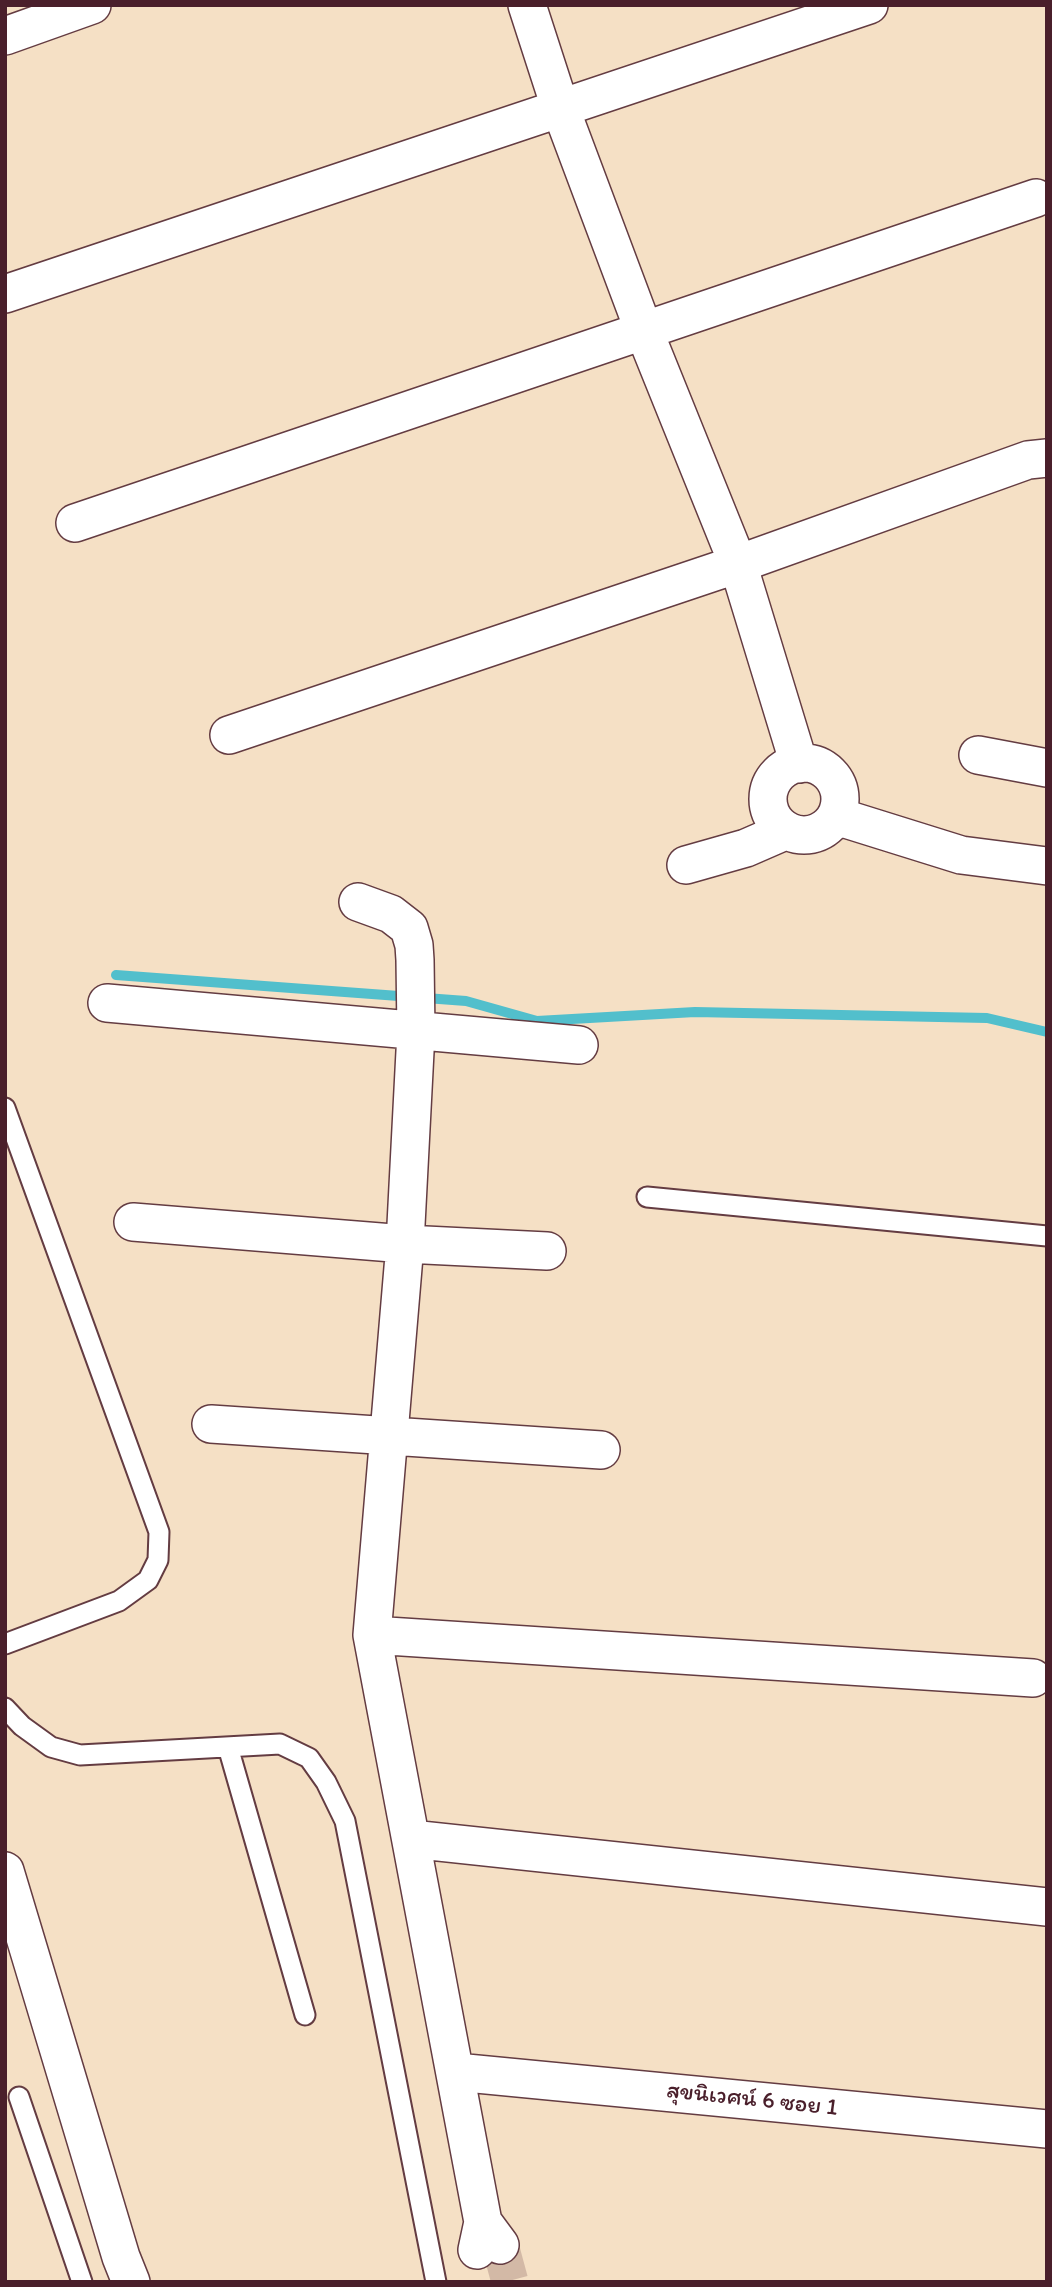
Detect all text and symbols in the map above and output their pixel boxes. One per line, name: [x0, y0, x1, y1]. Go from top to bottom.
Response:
street label: สุขนิเวศน์ 6 ซอย 1: [665, 2077, 839, 2123]

